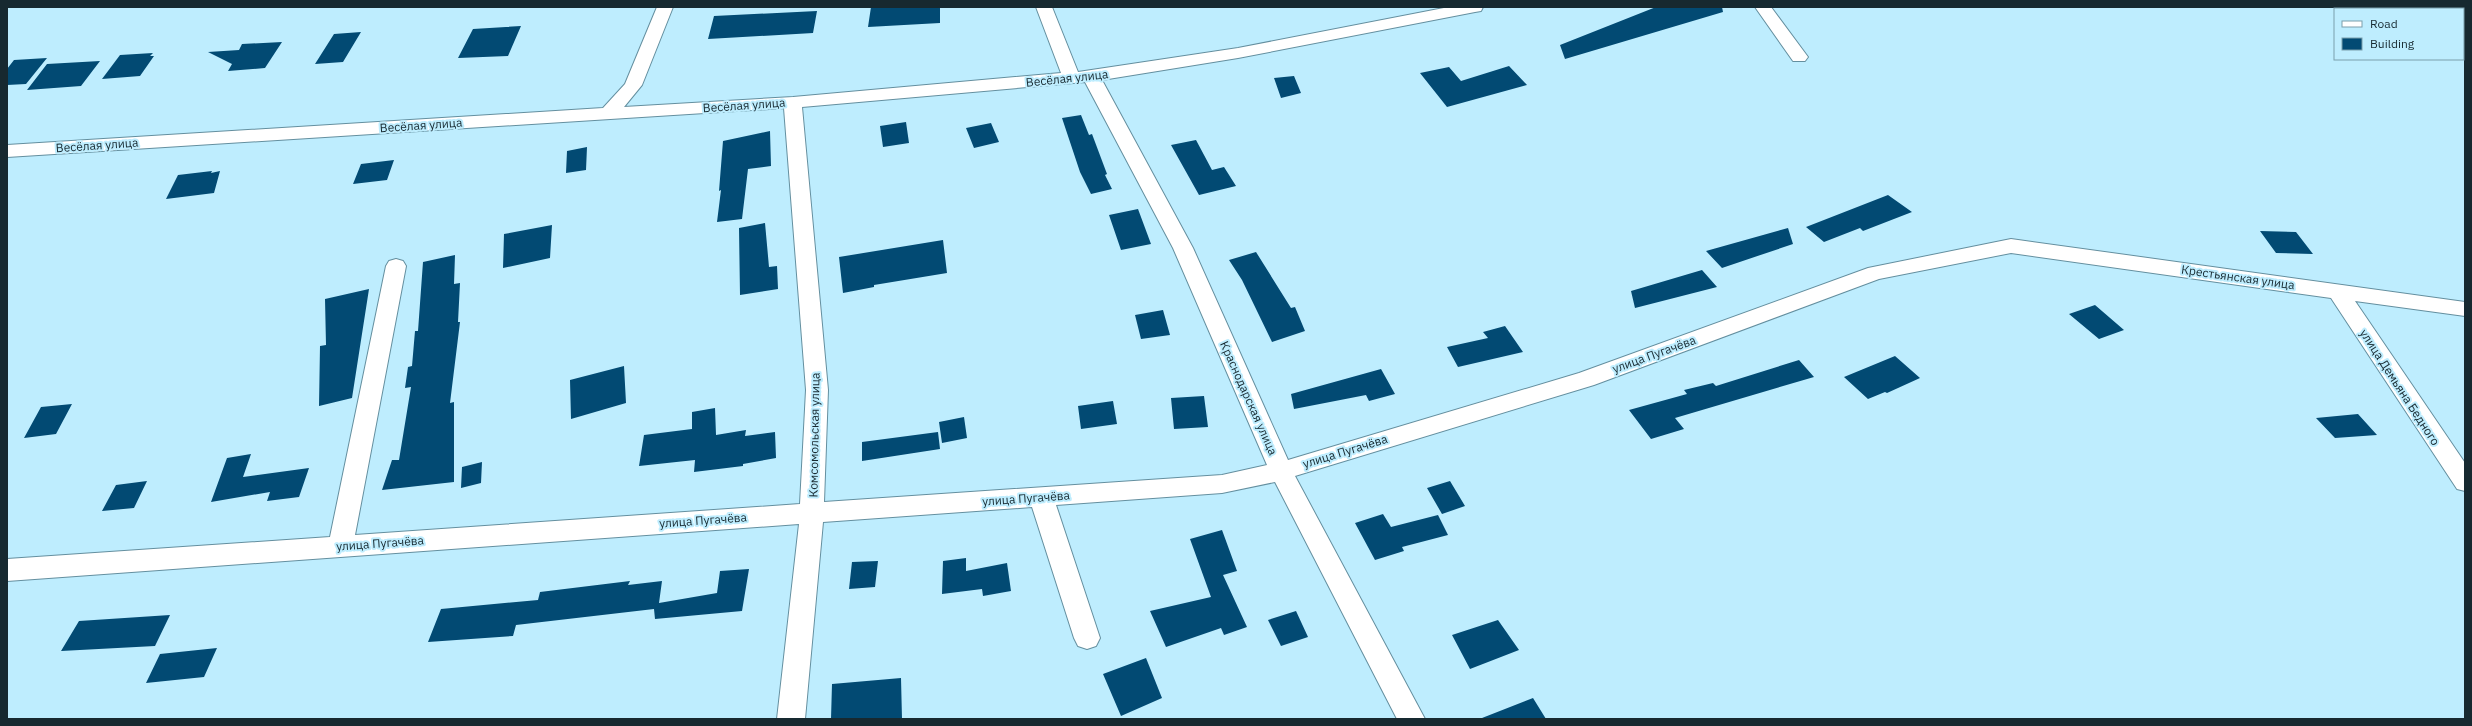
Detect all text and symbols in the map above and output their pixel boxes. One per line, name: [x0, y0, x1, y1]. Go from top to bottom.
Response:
legend: [2334, 8, 2464, 60]
text: Road: [2370, 16, 2398, 31]
text: Building: [2370, 36, 2415, 51]
street label: Весёлая улица: [1025, 66, 1109, 90]
street label: Весёлая улица: [702, 95, 786, 115]
street label: Весёлая улица: [379, 115, 463, 135]
street label: Весёлая улица: [55, 135, 139, 155]
street label: Крестьянская улица: [2180, 262, 2296, 292]
street label: улица Демьяна Бедного: [2357, 326, 2443, 448]
street label: улица Пугачёва: [1610, 332, 1698, 376]
street label: Краснодарская улица: [1217, 339, 1281, 458]
street label: Комсомольская улица: [805, 372, 823, 498]
street label: улица Пугачёва: [1301, 431, 1390, 471]
street label: улица Пугачёва: [982, 487, 1071, 509]
street label: улица Пугачёва: [659, 509, 748, 531]
street label: улица Пугачёва: [336, 532, 425, 554]

